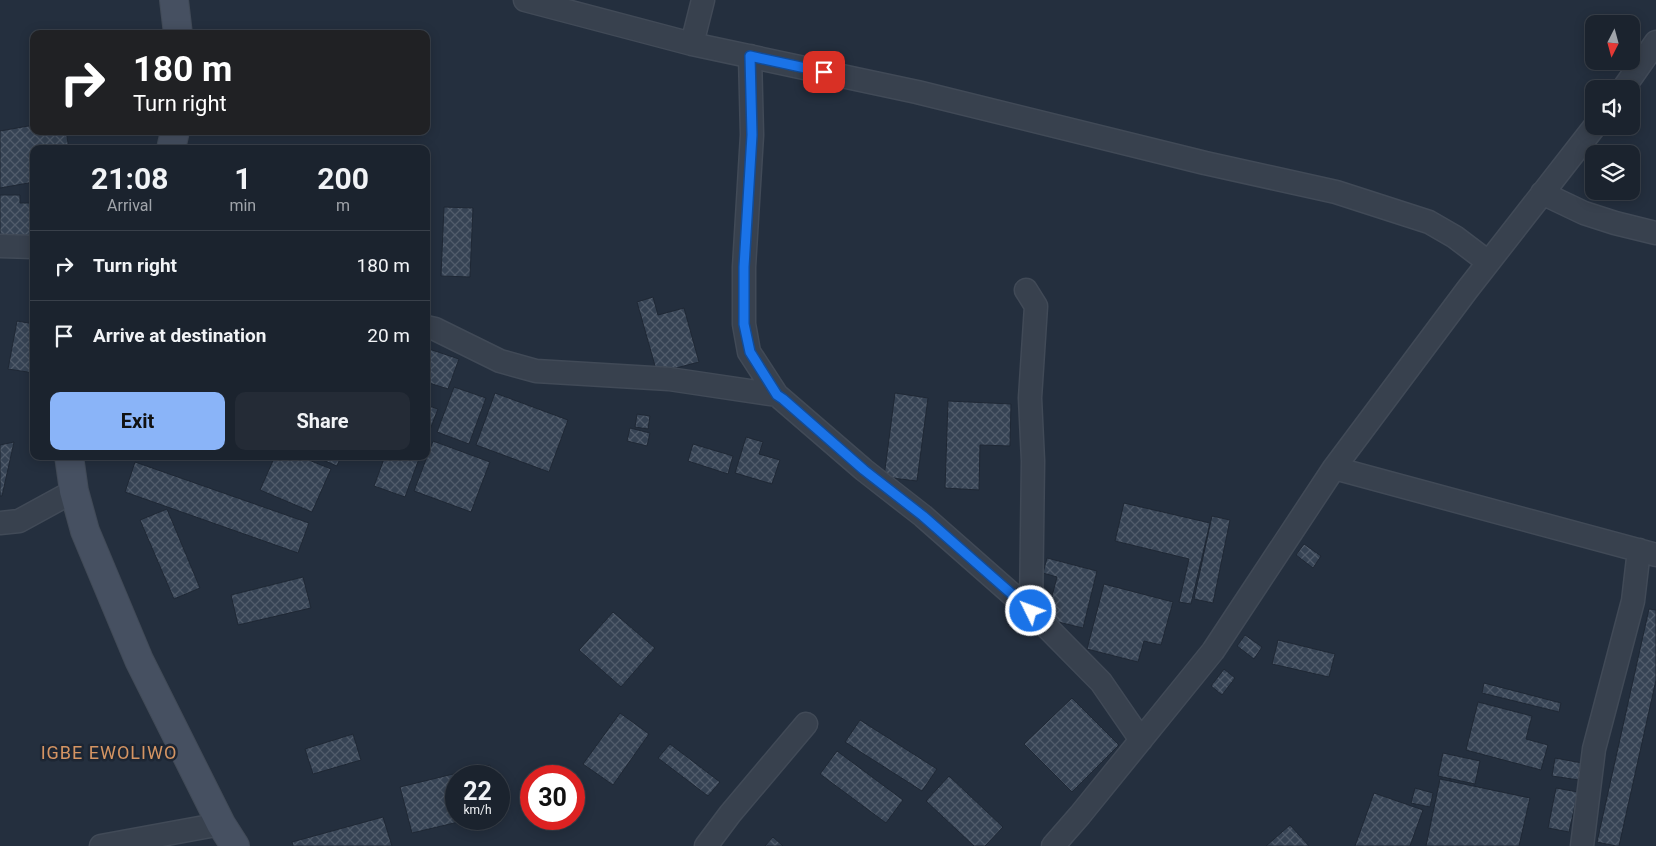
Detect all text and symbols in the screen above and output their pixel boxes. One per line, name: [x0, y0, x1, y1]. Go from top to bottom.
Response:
north arrow: [1585, 15, 1640, 70]
map controls: [1585, 15, 1640, 200]
text: 180 m: [133, 49, 232, 90]
icon: right: [50, 50, 115, 115]
pin: [803, 51, 845, 93]
icon: arrive: [810, 58, 838, 86]
button: sound: [1585, 80, 1640, 135]
text: Turn right: [133, 91, 227, 116]
button: layers: [1585, 145, 1640, 200]
text: 21:08: [91, 161, 168, 196]
text: 1: [234, 161, 251, 196]
text: 200: [317, 161, 369, 196]
text: Arrival: [107, 196, 152, 215]
text: min: [229, 196, 256, 215]
text: m: [336, 196, 350, 215]
icon: right: [50, 252, 78, 280]
text: Turn right: [93, 254, 177, 277]
text: 180 m: [357, 254, 410, 277]
icon: arrive: [50, 322, 78, 350]
text: Arrive at destination: [93, 324, 266, 347]
text: 20 m: [367, 324, 410, 347]
button: Exit: [50, 392, 225, 450]
button: Share: [235, 392, 410, 450]
position arrow: [1004, 584, 1056, 636]
district label: IGBE EWOLIWO: [41, 742, 177, 763]
speed limit sign: 30: [520, 765, 585, 830]
text: 22: [463, 777, 492, 806]
text: km/h: [463, 803, 492, 817]

